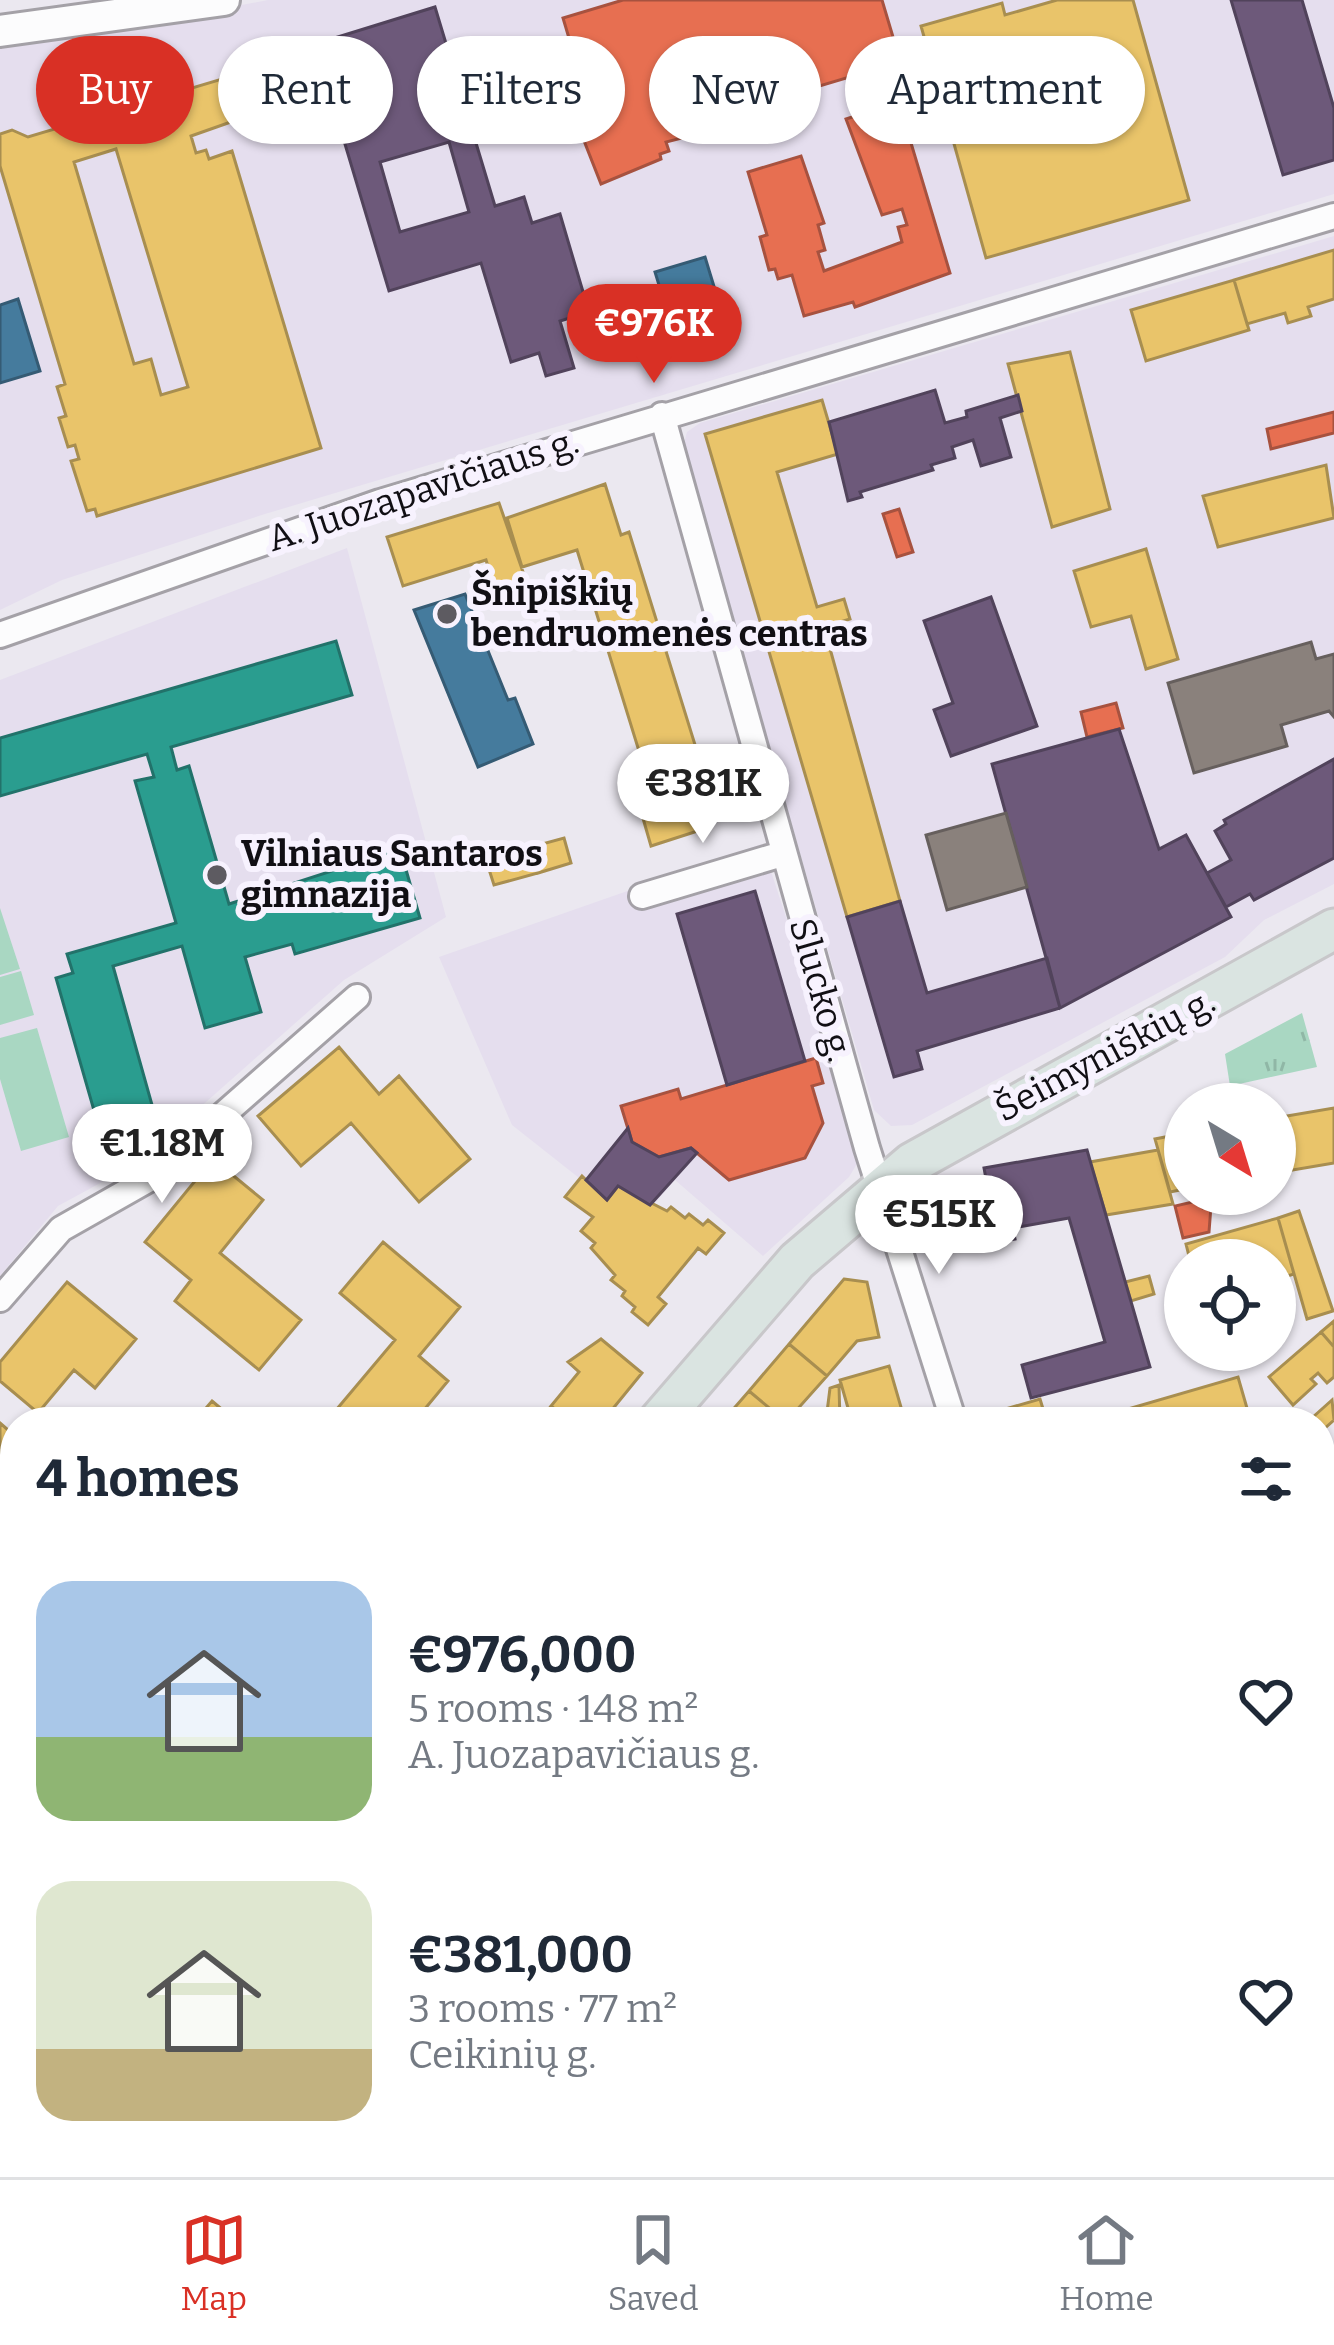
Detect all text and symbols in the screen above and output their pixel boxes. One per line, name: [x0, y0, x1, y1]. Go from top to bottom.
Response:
chip: Buy: [36, 36, 194, 144]
chip: Rent: [218, 36, 393, 144]
chip: Filters: [417, 36, 625, 144]
chip: New: [649, 36, 821, 144]
chip: Apartment: [845, 36, 1145, 144]
pin: €976K: [570, 284, 738, 386]
text: €976K: [594, 300, 714, 346]
street label: A. Juozapavičiaus g.: [262, 419, 584, 561]
place label: Šnipiškių bendruomenės centras: [471, 569, 868, 656]
marker: Šnipiškių bendruomenės centras: [434, 601, 460, 627]
pin: €381K: [619, 744, 787, 846]
text: €381K: [644, 760, 762, 806]
place label: Vilniaus Santaros gimnazija: [241, 832, 543, 917]
marker: Vilniaus Santaros gimnazija: [204, 862, 230, 888]
street label: Slucko g.: [780, 913, 862, 1067]
street label: Šeimyniškių g.: [988, 979, 1222, 1131]
north arrow: [1164, 1083, 1296, 1215]
map controls: [1164, 1083, 1296, 1371]
pin: €1.18M: [64, 1104, 260, 1206]
text: €1.18M: [99, 1120, 225, 1166]
pin: €515K: [855, 1175, 1023, 1277]
text: €515K: [882, 1191, 996, 1237]
button: locate: [1164, 1239, 1296, 1371]
icon: filters: [1233, 1446, 1299, 1512]
text: 4 homes: [36, 1448, 240, 1510]
text: €976,000: [408, 1624, 636, 1686]
icon: home: [132, 1629, 276, 1773]
icon: heart: [1233, 1668, 1299, 1734]
text: 5 rooms · 148 m²: [408, 1686, 698, 1732]
text: A. Juozapavičiaus g.: [408, 1732, 759, 1778]
text: €381,000: [408, 1924, 633, 1986]
icon: home: [132, 1929, 276, 2073]
icon: heart: [1233, 1968, 1299, 2034]
text: 3 rooms · 77 m²: [408, 1986, 677, 2032]
text: Ceikinių g.: [408, 2032, 596, 2078]
tab: Map: [180, 2207, 247, 2319]
tab: Saved: [608, 2207, 698, 2319]
tab: Home: [1059, 2207, 1154, 2319]

